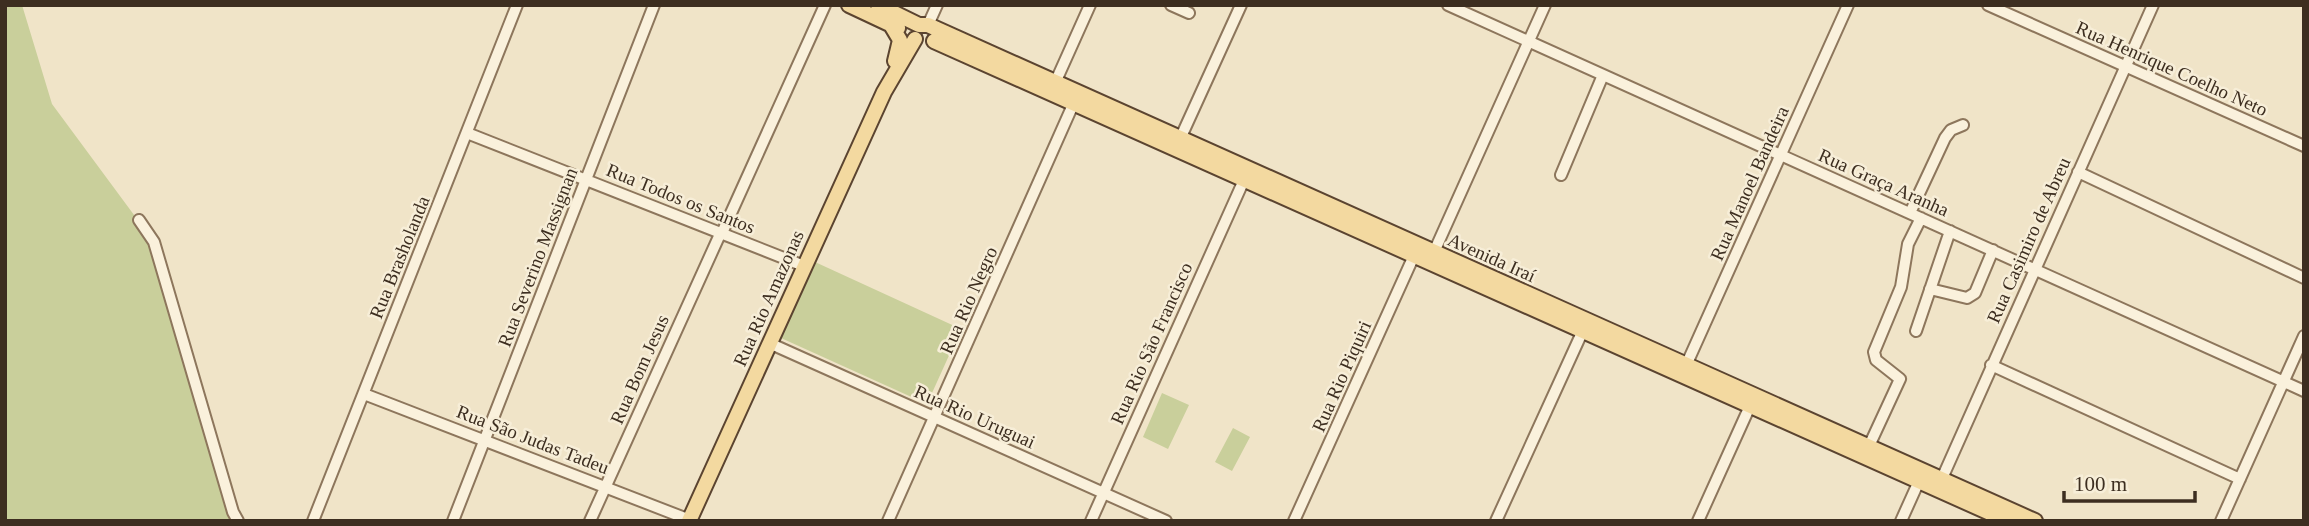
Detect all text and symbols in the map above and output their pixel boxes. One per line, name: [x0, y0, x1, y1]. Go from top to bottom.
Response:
street label: Rua Henrique Coelho Neto: [2073, 17, 2271, 120]
street label: Rua Manoel Bandeira: [1706, 102, 1793, 264]
street label: Rua Graça Aranha: [1815, 144, 1953, 221]
street label: Rua Casimiro de Abreu: [1982, 154, 2075, 326]
street label: Rua Todos os Santos: [604, 159, 758, 238]
street label: Rua Severino Massignan: [494, 164, 581, 350]
street label: Rua Brasholanda: [365, 192, 434, 322]
street label: Rua Rio Amazonas: [729, 227, 808, 369]
street label: Avenida Iraí: [1445, 229, 1540, 286]
street label: Rua Rio Negro: [935, 243, 1001, 357]
street label: Rua Rio São Francisco: [1106, 259, 1197, 427]
street label: Rua Bom Jesus: [606, 311, 673, 427]
street label: Rua Rio Piquiri: [1308, 317, 1375, 435]
street label: Rua Rio Uruguai: [911, 380, 1038, 452]
street label: Rua São Judas Tadeu: [454, 401, 612, 478]
scale bar: [2064, 460, 2195, 504]
text: 100 m: [2074, 472, 2127, 496]

